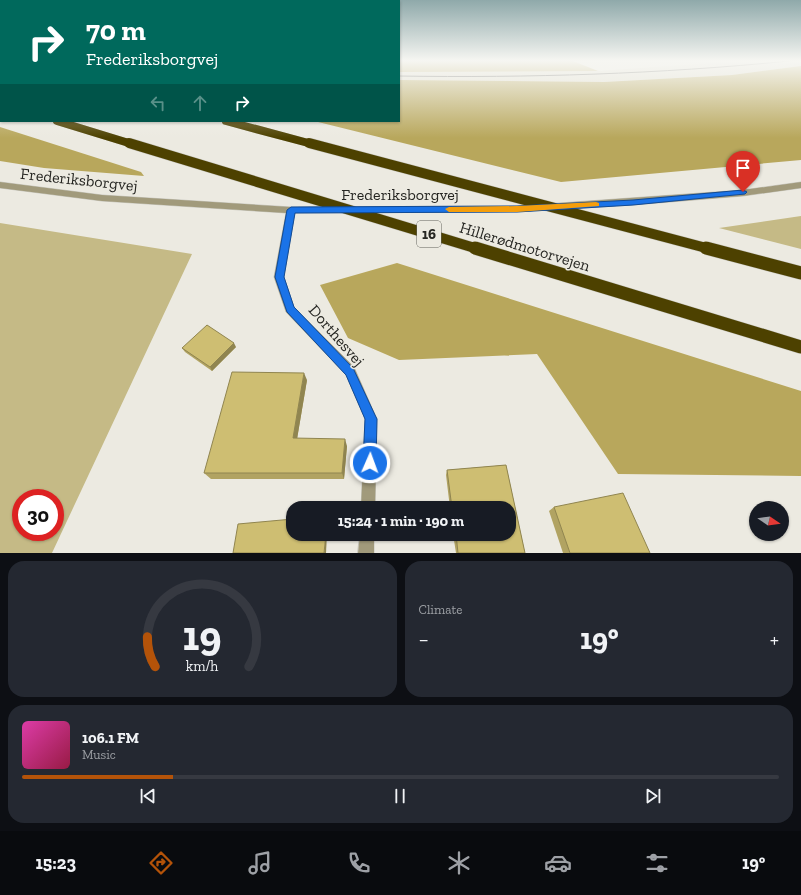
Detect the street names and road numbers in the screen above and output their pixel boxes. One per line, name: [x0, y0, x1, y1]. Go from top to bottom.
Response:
street label: Frederiksborgvej: [19, 164, 138, 195]
street label: Frederiksborgvej: [341, 185, 459, 204]
street label: Hillerødmotorvejen: [457, 218, 593, 276]
road number: 16: [417, 221, 441, 247]
street label: Dorthesvej: [305, 301, 368, 370]

